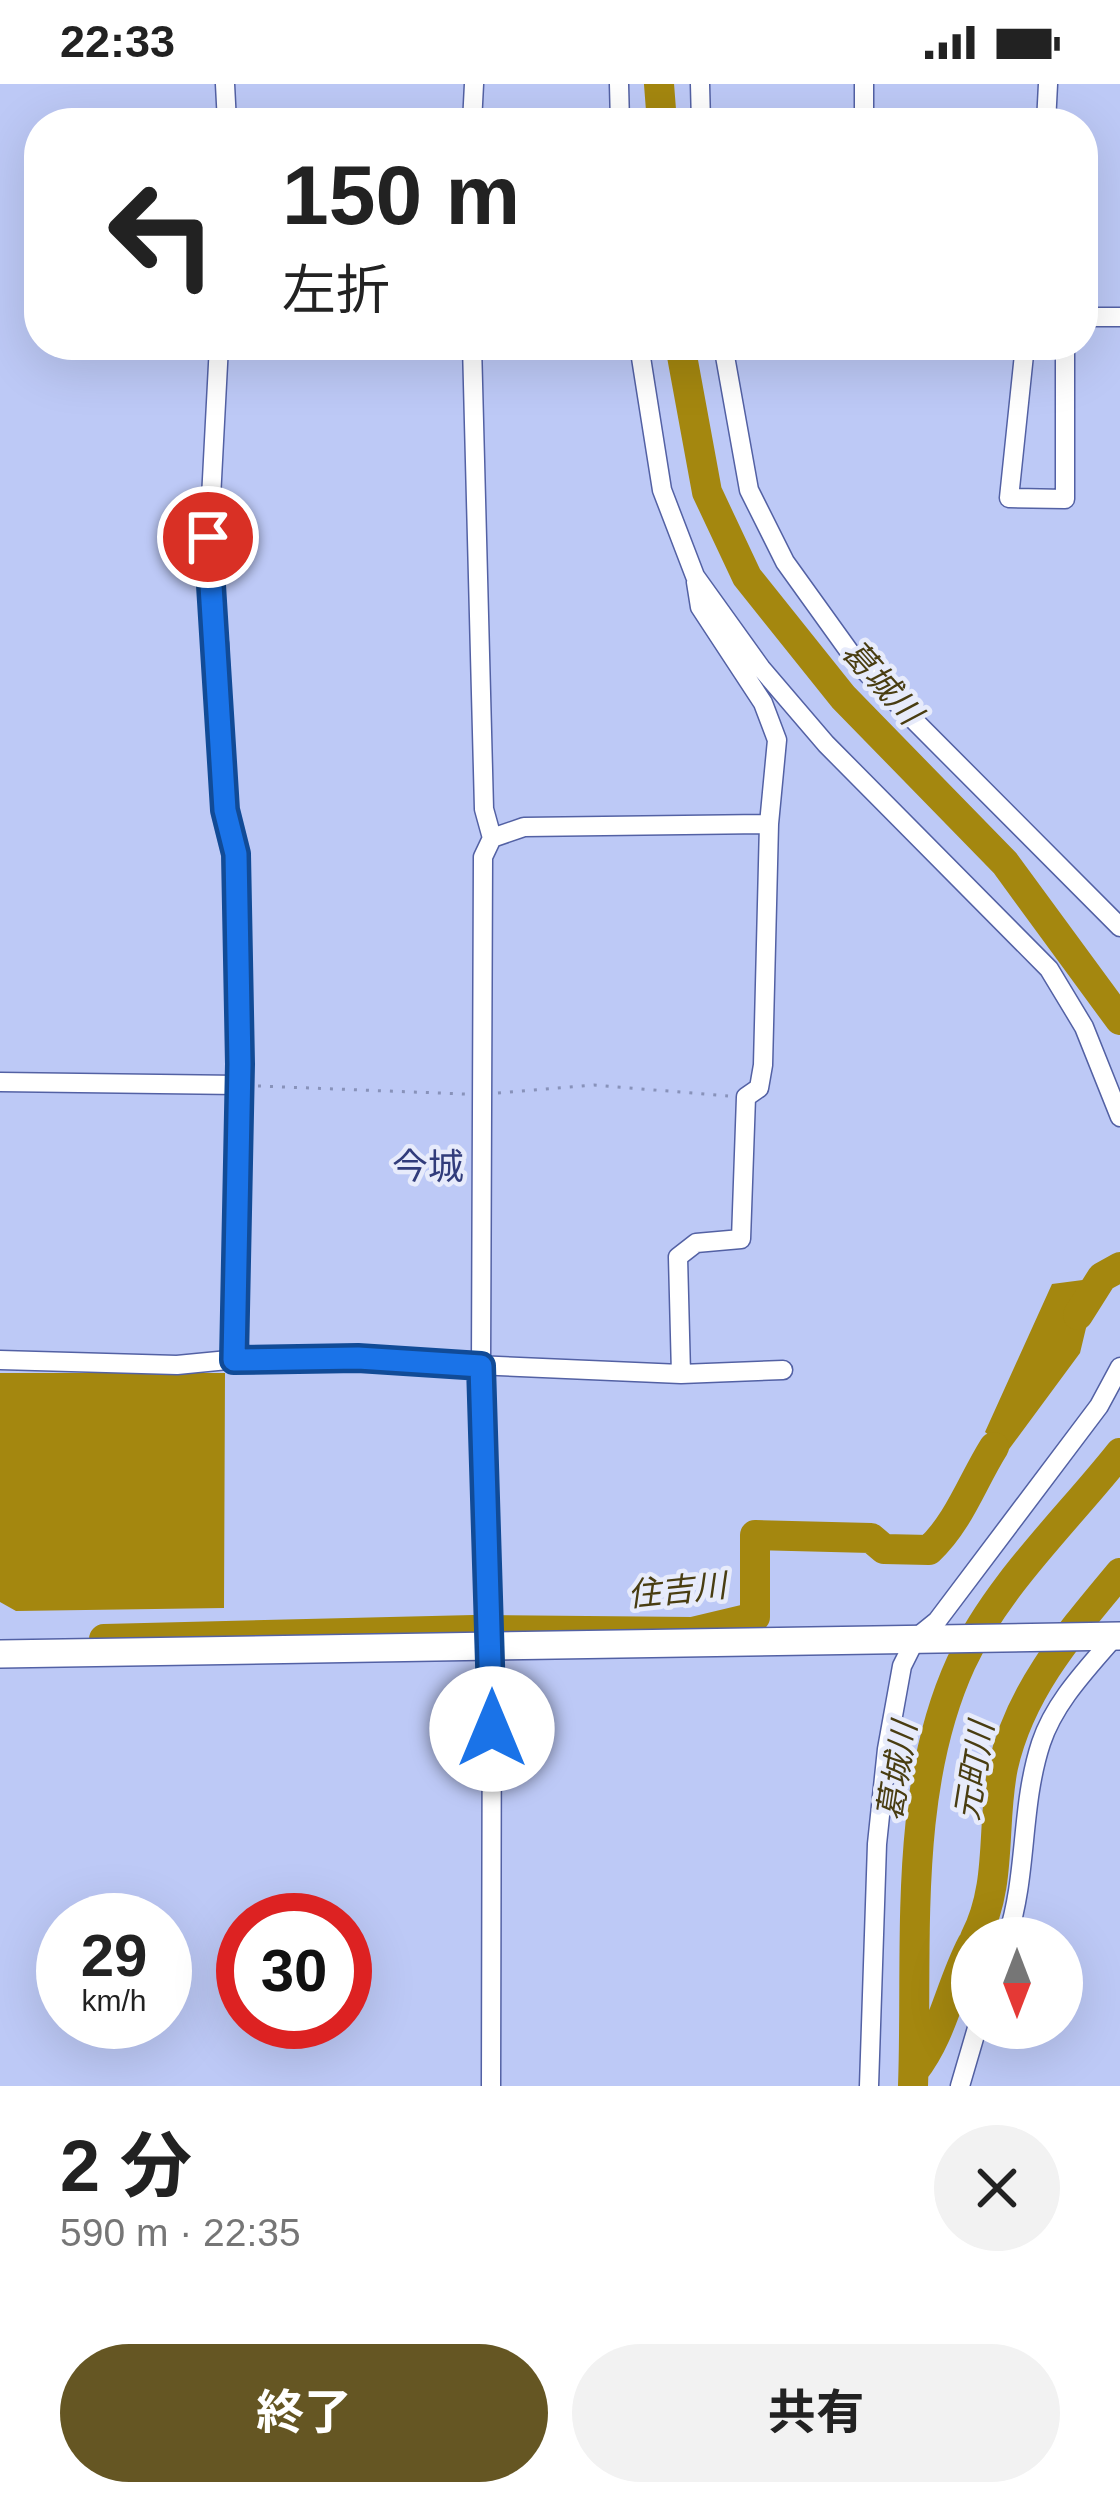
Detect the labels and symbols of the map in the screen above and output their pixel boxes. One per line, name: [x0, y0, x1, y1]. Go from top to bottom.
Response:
pin: [157, 486, 259, 588]
water label: 葛城川: [835, 633, 931, 733]
district label: 今城: [392, 1146, 464, 1187]
water label: 住吉川: [626, 1566, 731, 1614]
position arrow: [429, 1666, 555, 1792]
water label: 葛城川: [871, 1716, 923, 1823]
water label: 元町川: [948, 1716, 1000, 1823]
speed limit sign: 30: [216, 1893, 372, 2049]
north arrow: [951, 1917, 1083, 2049]

